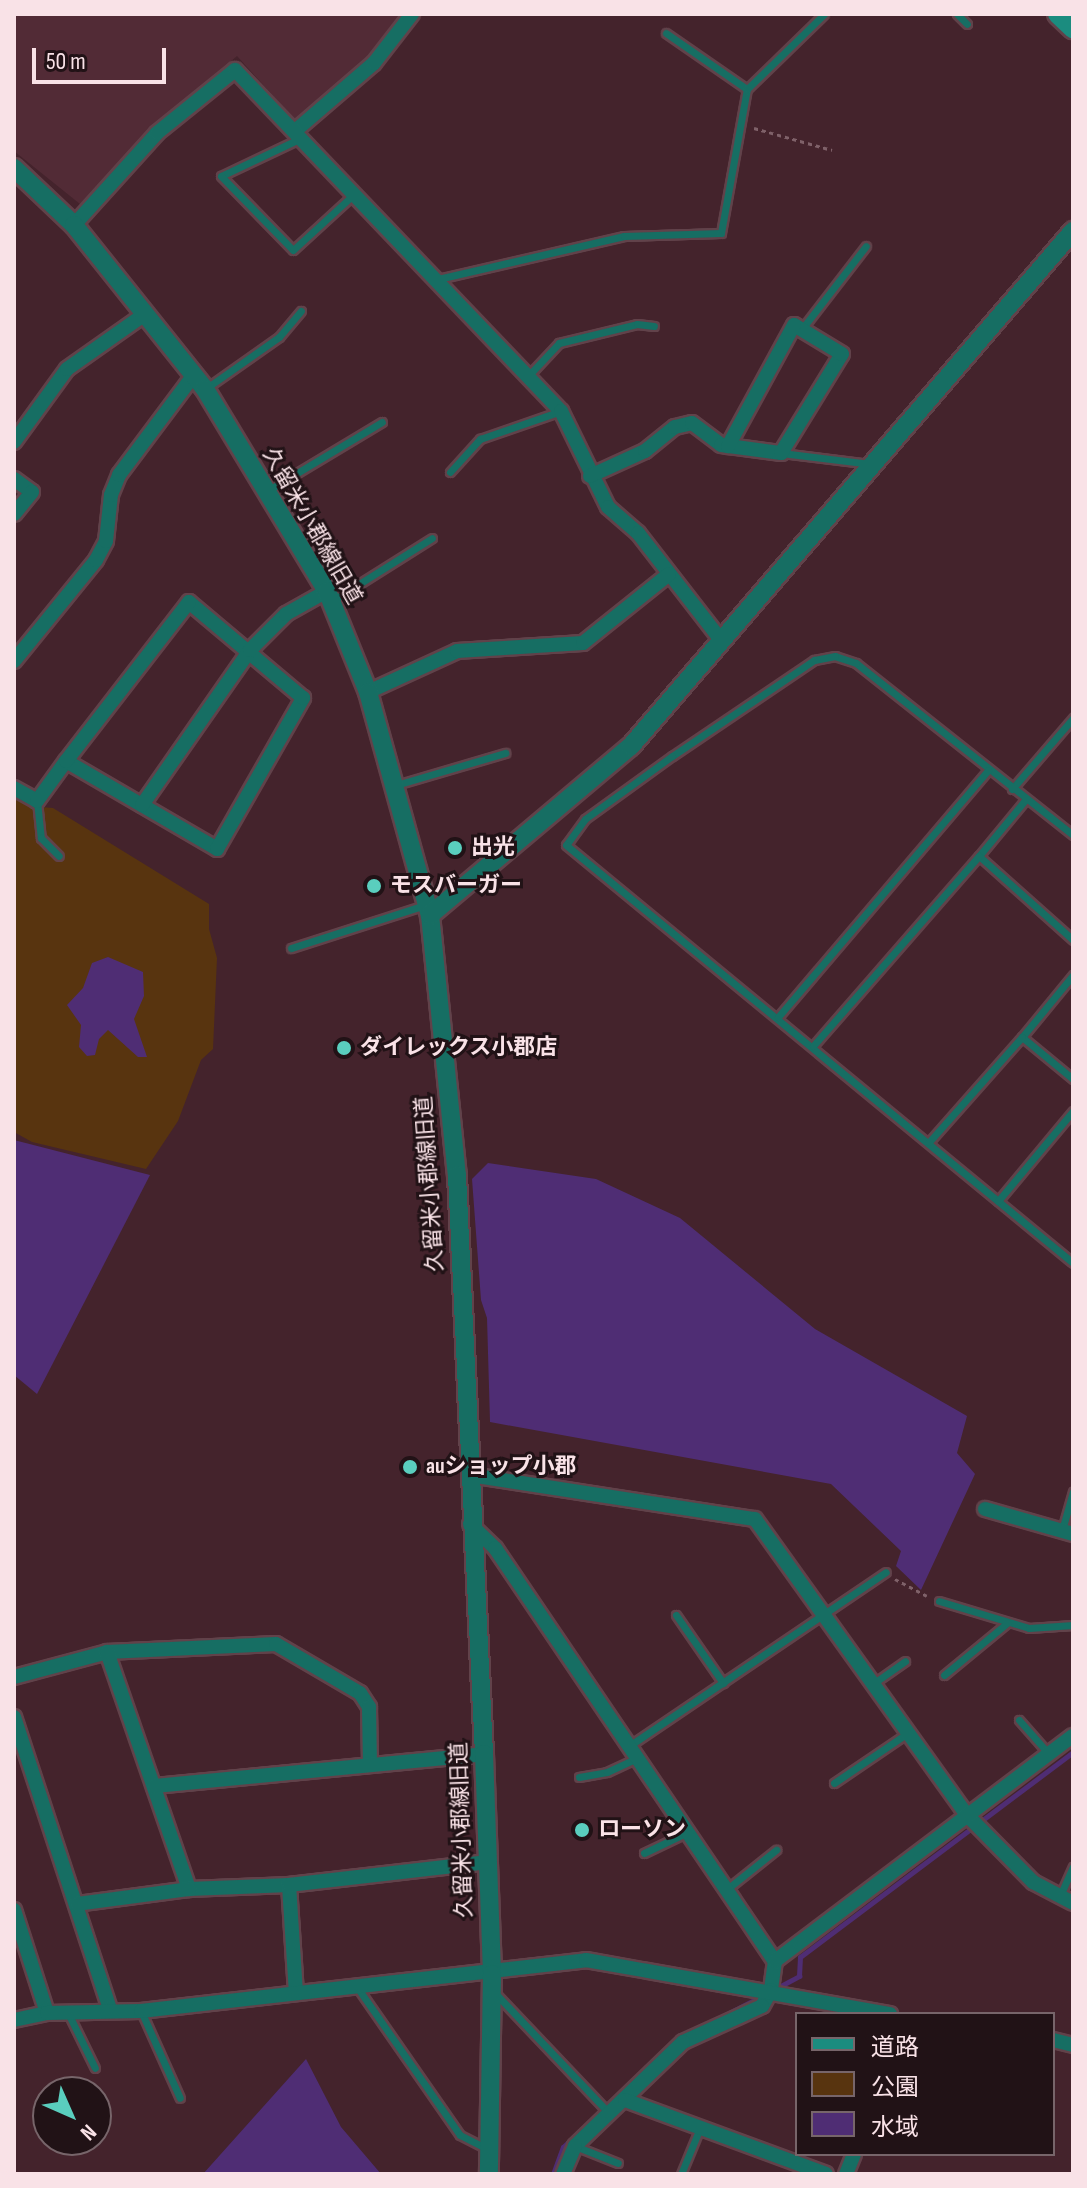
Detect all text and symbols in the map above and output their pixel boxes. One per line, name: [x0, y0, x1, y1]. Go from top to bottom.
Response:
scale bar: [36, 32, 170, 82]
text: 50 m: [46, 47, 86, 76]
street label: 久留米小郡線旧道: [257, 443, 367, 609]
place label: 出光: [471, 835, 515, 861]
marker: 出光: [446, 839, 464, 857]
place label: モスバーガー: [390, 873, 522, 899]
marker: モスバーガー: [365, 877, 383, 895]
place label: ダイレックス小郡店: [360, 1035, 558, 1061]
marker: ダイレックス小郡店: [335, 1039, 353, 1057]
street label: 久留米小郡線旧道: [411, 1095, 449, 1273]
place label: auショップ小郡: [426, 1454, 577, 1480]
marker: auショップ小郡: [401, 1458, 419, 1476]
street label: 久留米小郡線旧道: [446, 1742, 478, 1918]
place label: ローソン: [598, 1817, 686, 1843]
marker: ローソン: [573, 1821, 591, 1839]
legend: [795, 2012, 1055, 2156]
text: 道路: [871, 2033, 919, 2062]
text: 公園: [871, 2073, 919, 2102]
north arrow: [32, 2076, 112, 2156]
text: 水域: [871, 2113, 919, 2142]
text: N: [74, 2118, 102, 2146]

